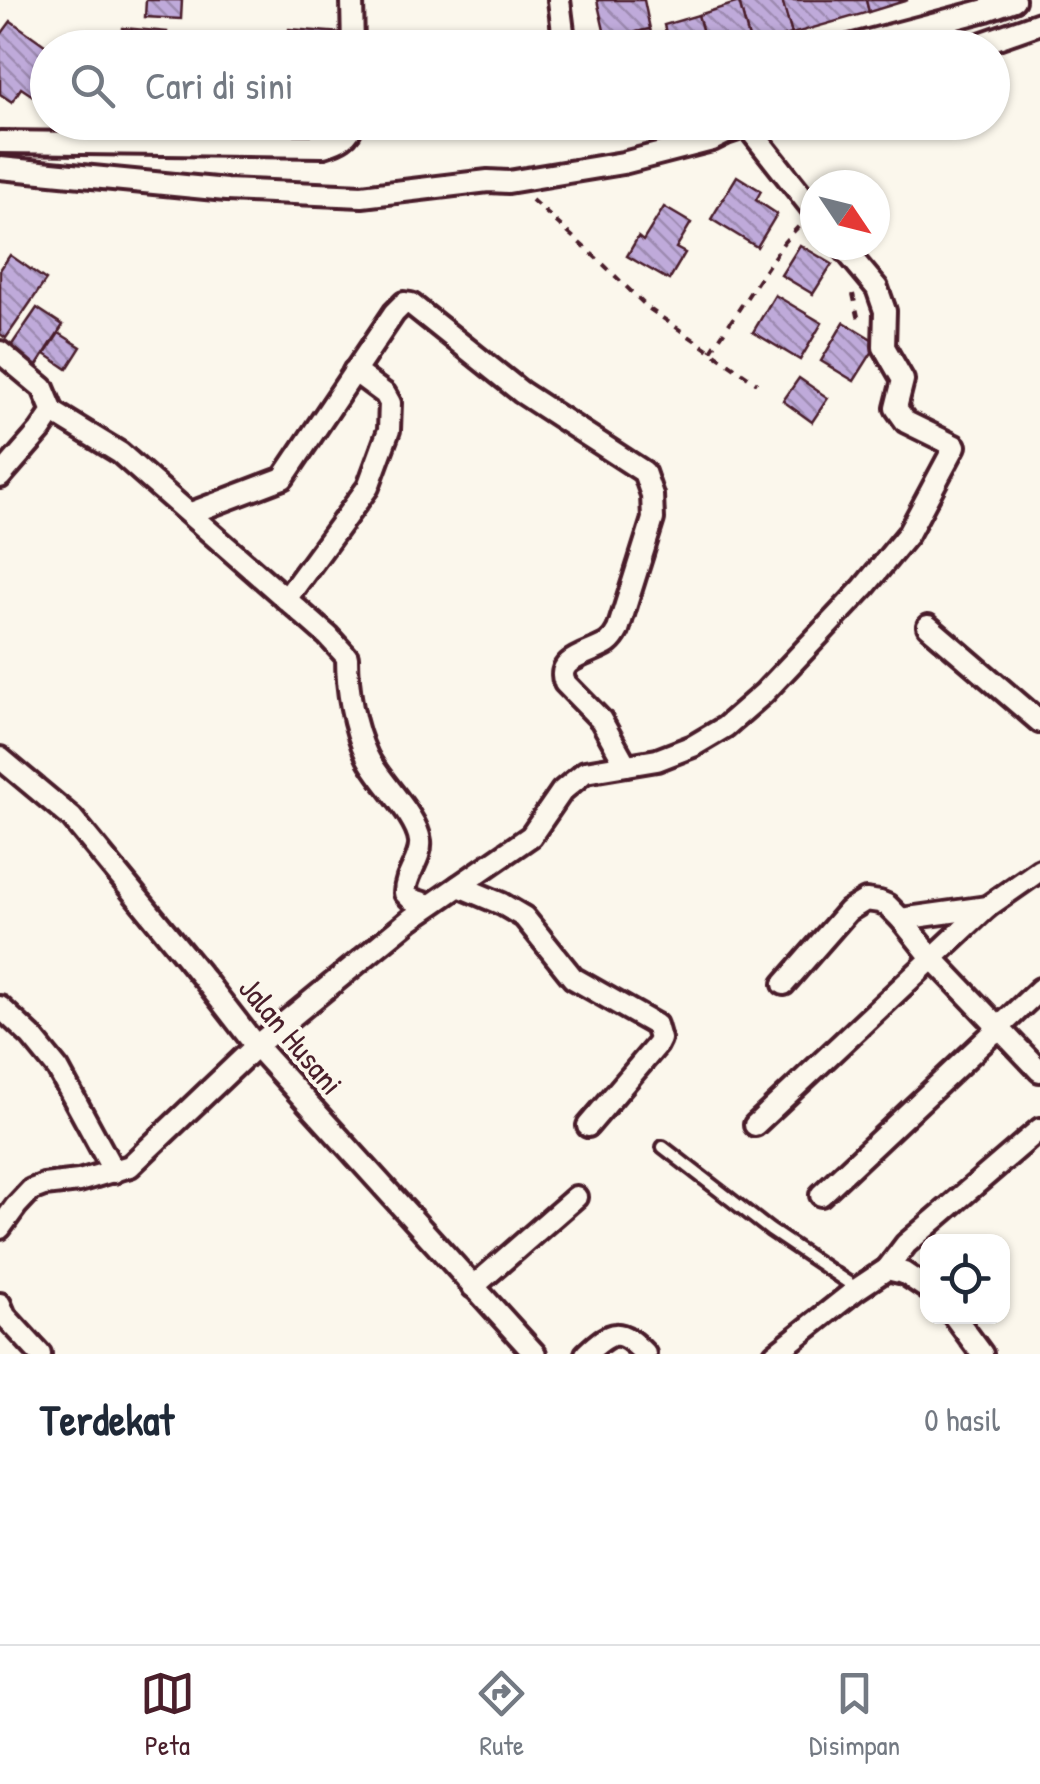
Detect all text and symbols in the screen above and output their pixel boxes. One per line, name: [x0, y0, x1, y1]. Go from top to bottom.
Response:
search box: [30, 30, 1010, 140]
icon: search: [65, 58, 120, 113]
text: Cari di sini: [145, 59, 294, 111]
north arrow: [800, 170, 890, 260]
street label: Jalan Husani: [229, 968, 353, 1104]
map controls: [920, 1234, 1010, 1324]
button: locate: [920, 1234, 1010, 1324]
text: Terdekat: [40, 1391, 174, 1448]
text: 0 hasil: [924, 1398, 1000, 1441]
tab: Peta: [140, 1666, 195, 1764]
tab: Rute: [474, 1666, 529, 1764]
tab: Disimpan: [809, 1666, 900, 1764]

